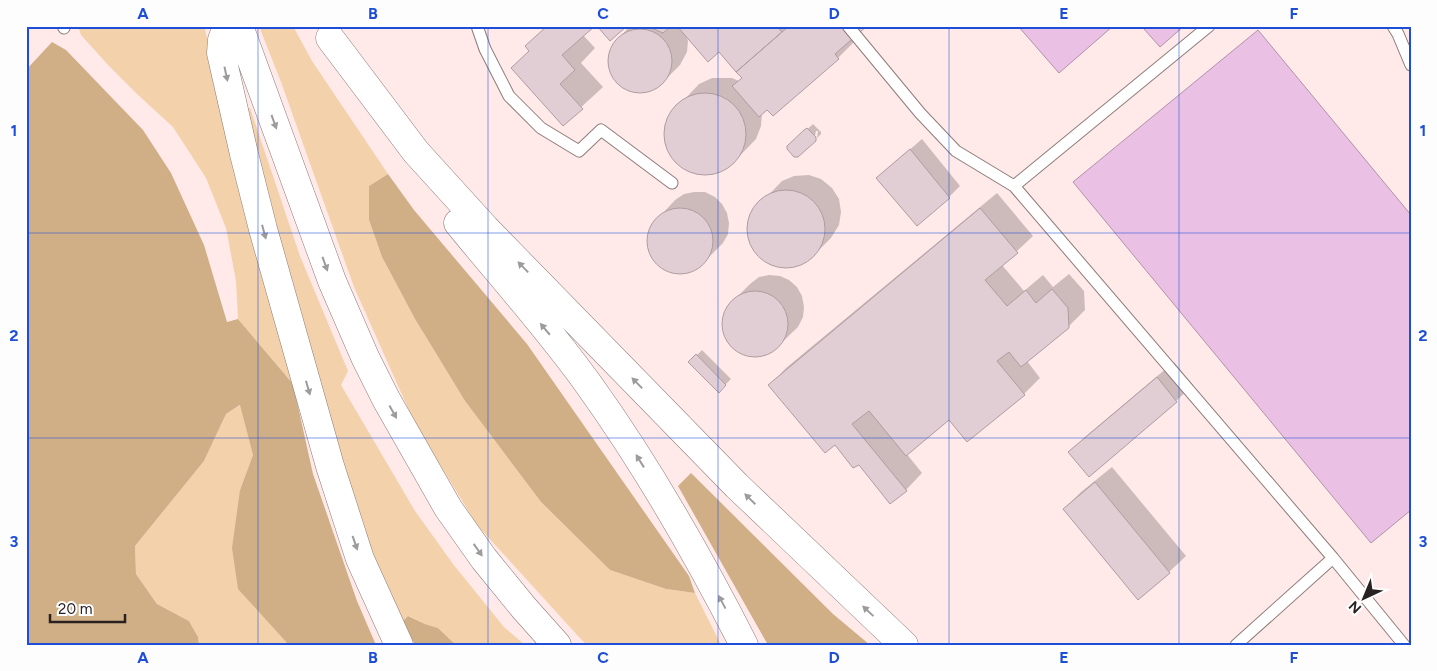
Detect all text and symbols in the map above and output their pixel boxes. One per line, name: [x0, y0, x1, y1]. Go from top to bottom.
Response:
text: A: [137, 4, 149, 23]
text: B: [368, 4, 378, 23]
text: C: [597, 4, 609, 23]
text: D: [828, 4, 840, 23]
text: E: [1059, 4, 1069, 23]
text: F: [1290, 4, 1299, 23]
one-way arrow: [222, 66, 230, 81]
one-way arrow: [271, 114, 278, 129]
text: 1: [11, 121, 17, 140]
text: 1: [1420, 121, 1426, 140]
one-way arrow: [260, 224, 268, 239]
one-way arrow: [321, 257, 329, 272]
one-way arrow: [517, 261, 529, 273]
one-way arrow: [540, 323, 551, 336]
text: 2: [9, 326, 19, 345]
text: 2: [1418, 326, 1428, 345]
one-way arrow: [631, 378, 643, 390]
one-way arrow: [304, 381, 312, 396]
one-way arrow: [389, 404, 397, 419]
one-way arrow: [635, 455, 645, 468]
one-way arrow: [745, 494, 757, 506]
text: 3: [10, 532, 19, 551]
text: 3: [1419, 532, 1428, 551]
one-way arrow: [352, 536, 359, 551]
one-way arrow: [473, 543, 483, 557]
north arrow: [1340, 574, 1390, 624]
scale bar: [50, 591, 125, 623]
one-way arrow: [718, 594, 726, 609]
text: N: [1346, 597, 1365, 617]
text: 20 m: [58, 600, 92, 618]
one-way arrow: [862, 606, 875, 617]
text: A: [137, 648, 149, 667]
text: B: [368, 648, 378, 667]
text: C: [597, 648, 609, 667]
text: D: [828, 648, 840, 667]
text: E: [1059, 648, 1069, 667]
text: F: [1290, 648, 1299, 667]

